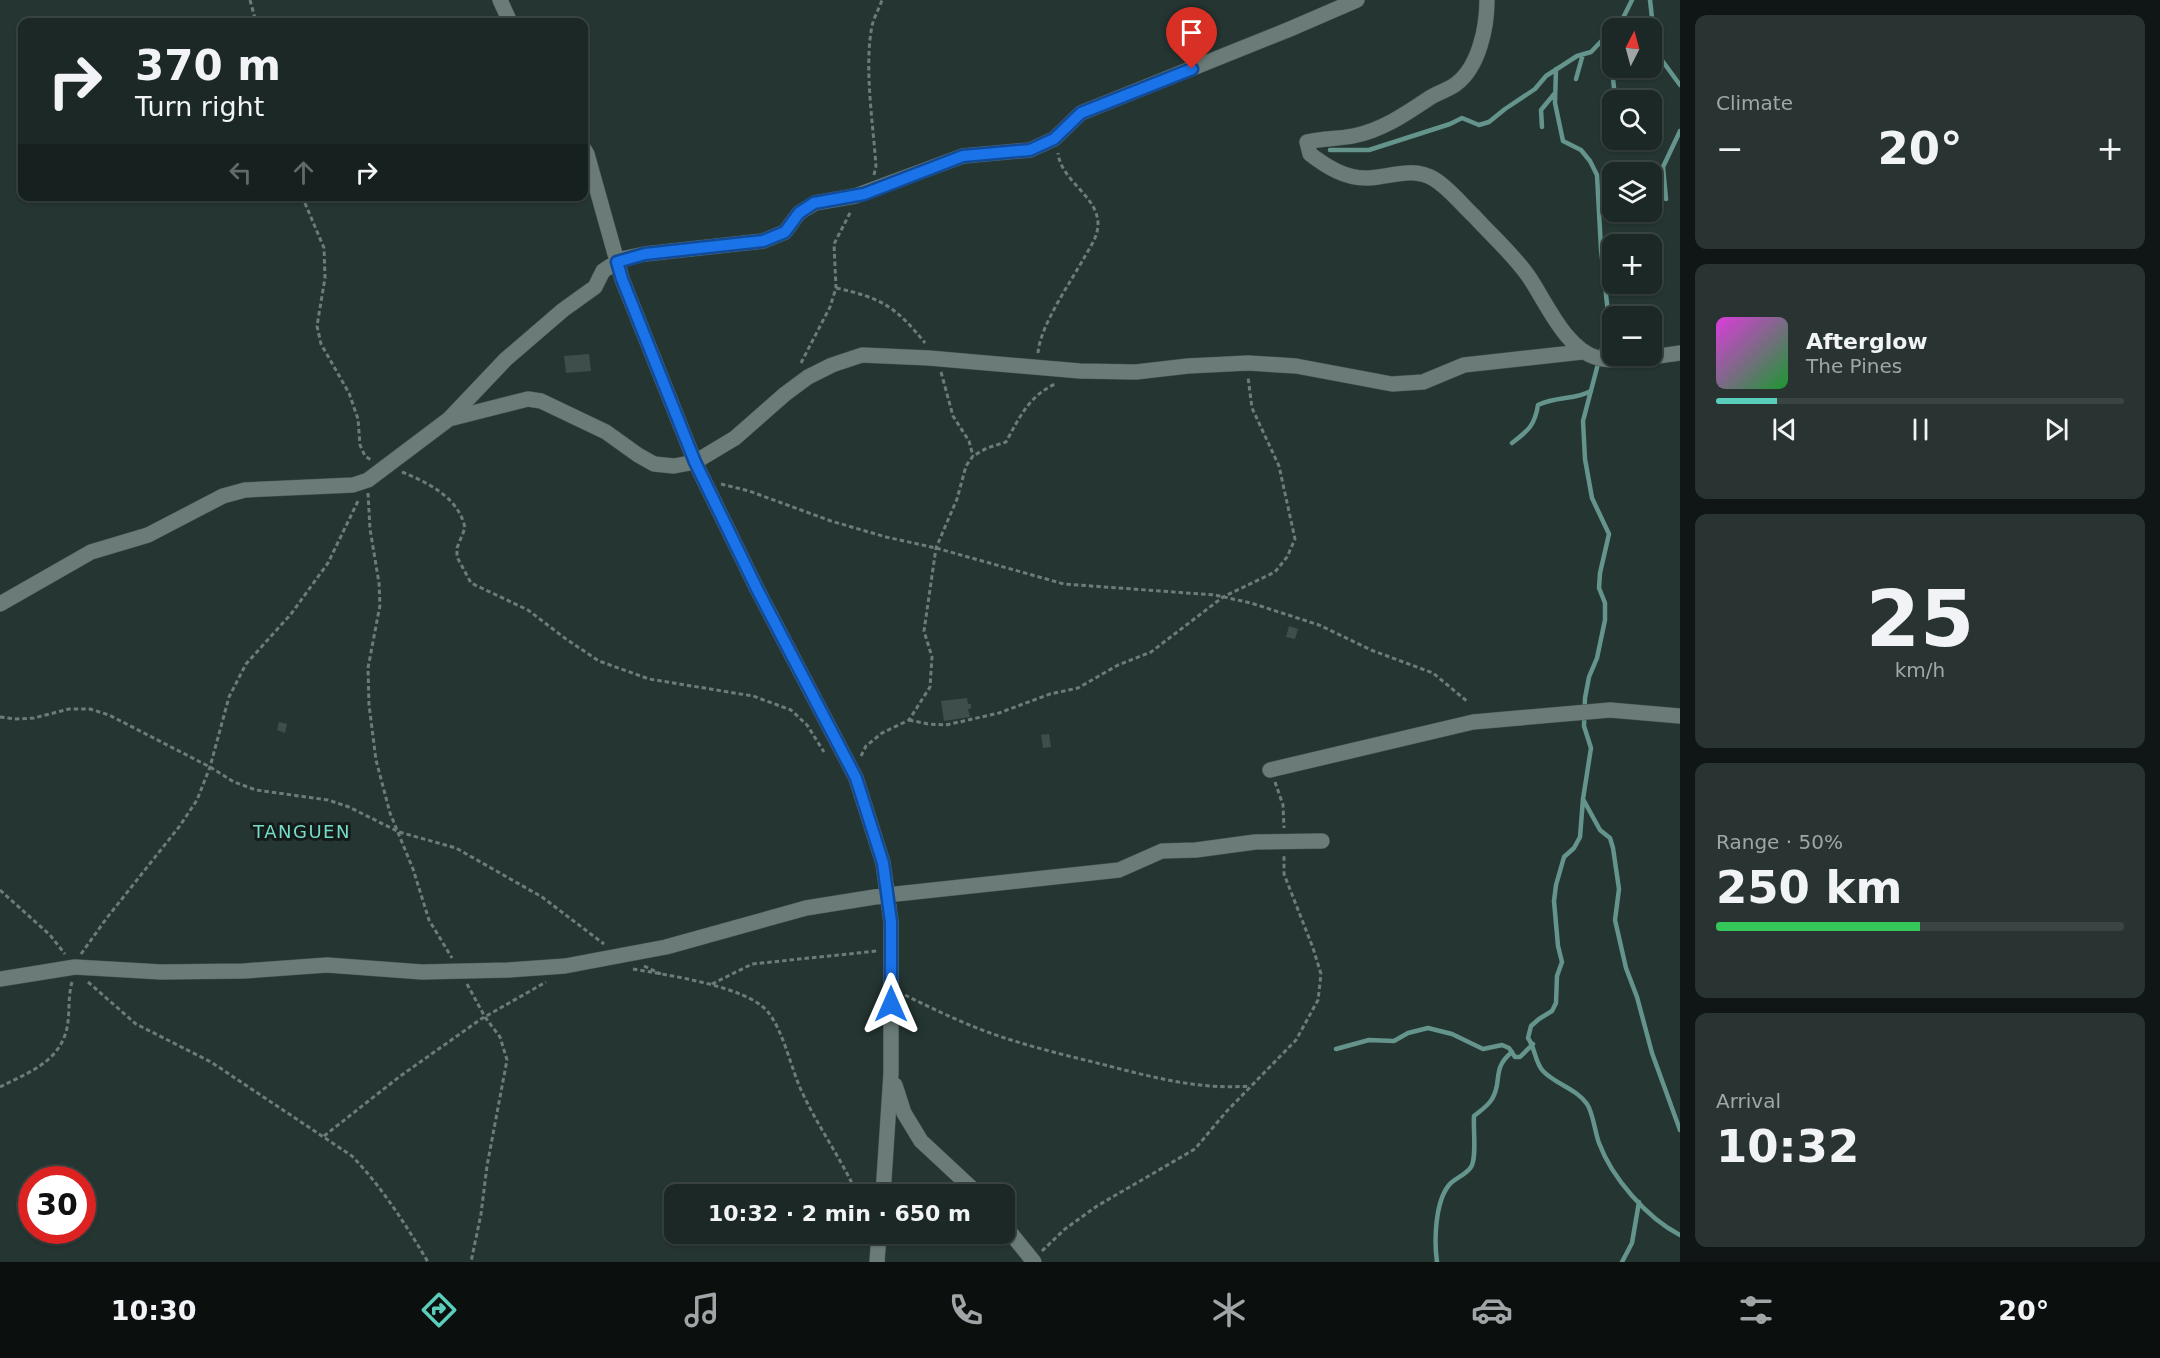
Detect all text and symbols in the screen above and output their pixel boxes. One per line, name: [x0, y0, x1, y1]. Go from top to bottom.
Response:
pin: [1166, 7, 1217, 69]
icon: arrive: [1175, 16, 1208, 49]
north arrow: [1602, 18, 1662, 78]
map controls: [1602, 18, 1662, 366]
text: 370 m: [135, 41, 281, 90]
icon: right: [36, 42, 114, 120]
button: search: [1602, 90, 1662, 150]
text: Turn right: [135, 91, 264, 122]
text: Climate: [1716, 91, 1793, 115]
text: 20°: [1877, 122, 1963, 175]
text: −: [1716, 129, 1744, 168]
text: +: [2096, 129, 2124, 168]
icon: left: [224, 156, 257, 189]
icon: ahead: [287, 156, 320, 189]
icon: right: [350, 156, 383, 189]
button: layers: [1602, 162, 1662, 222]
button: +: [1602, 234, 1662, 294]
button: −: [1602, 306, 1662, 366]
text: Afterglow: [1806, 329, 1928, 354]
text: The Pines: [1806, 354, 1902, 378]
icon: previous: [1768, 413, 1801, 446]
icon: pause: [1904, 413, 1937, 446]
icon: next: [2040, 413, 2073, 446]
text: 25: [1866, 574, 1974, 664]
text: km/h: [1895, 658, 1945, 682]
district label: TANGUEN: [252, 821, 351, 842]
text: Range · 50%: [1716, 830, 1843, 854]
text: 250 km: [1716, 861, 1902, 914]
position arrow: [859, 972, 923, 1036]
text: Arrival: [1716, 1089, 1781, 1113]
text: 10:32: [1716, 1120, 1859, 1173]
speed limit sign: 30: [18, 1166, 96, 1244]
text: 10:32 · 2 min · 650 m: [708, 1201, 971, 1226]
icon: directions: [418, 1289, 460, 1331]
icon: music: [681, 1289, 723, 1331]
icon: phone: [945, 1289, 987, 1331]
icon: climate: [1208, 1289, 1250, 1331]
icon: car: [1471, 1289, 1513, 1331]
icon: filters: [1735, 1289, 1777, 1331]
text: 10:30: [111, 1295, 197, 1326]
text: 20°: [1998, 1295, 2049, 1326]

